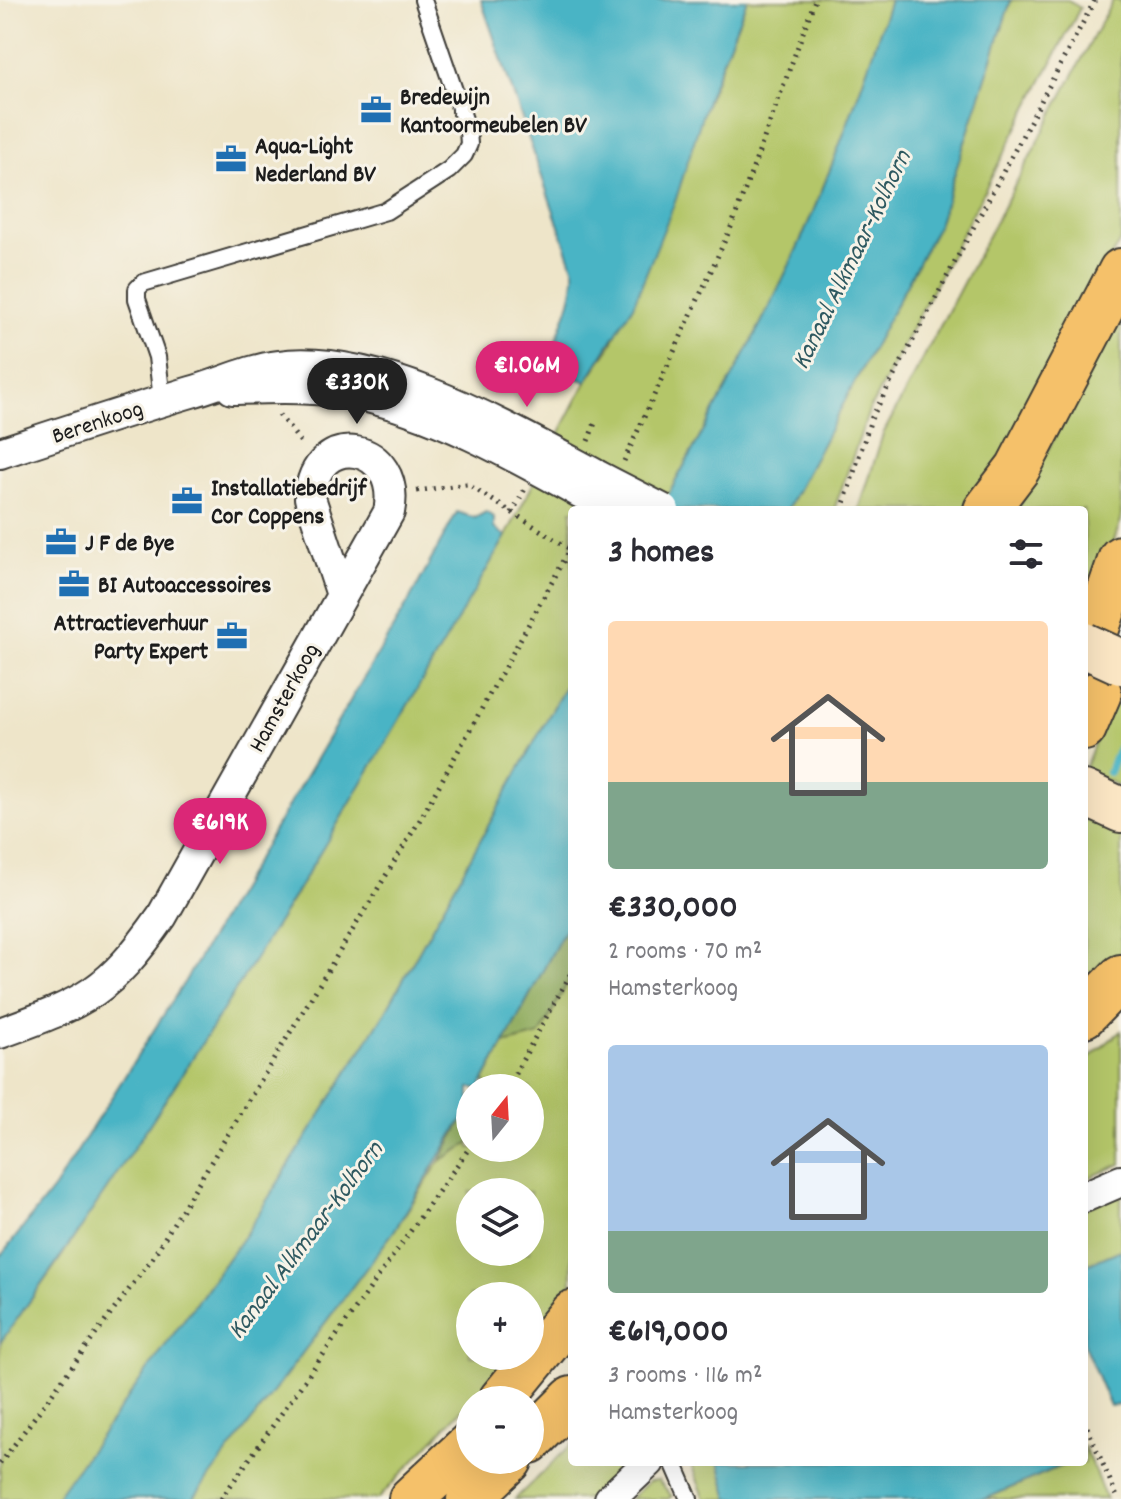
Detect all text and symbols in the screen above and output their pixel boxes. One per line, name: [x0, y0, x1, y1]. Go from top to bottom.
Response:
place label: Bredewijn Kantoormeubelen BV: [400, 82, 587, 144]
office icon: Bredewijn Kantoormeubelen BV: [359, 93, 393, 127]
place label: Aqua-Light Nederland BV: [255, 131, 376, 193]
office icon: Aqua-Light Nederland BV: [214, 142, 248, 176]
water label: Kanaal Alkmaar-Kolhorn: [784, 144, 923, 376]
pin: €1.06M: [462, 341, 592, 409]
text: €1.06M: [494, 348, 560, 385]
pin: €330K: [301, 358, 413, 426]
text: €330K: [325, 365, 389, 402]
street label: Berenkoog: [48, 393, 148, 455]
place label: Installatiebedrijf Cor Coppens: [211, 473, 368, 535]
office icon: Installatiebedrijf Cor Coppens: [170, 484, 204, 518]
office icon: J F de Bye: [44, 525, 78, 559]
place label: J F de Bye: [85, 528, 175, 562]
text: 3 homes: [608, 530, 714, 579]
icon: filters: [1004, 532, 1048, 576]
office icon: BI Autoaccessoires: [57, 567, 91, 601]
place label: BI Autoaccessoires: [98, 570, 271, 604]
place label: Attractieverhuur Party Expert: [54, 608, 209, 670]
office icon: Attractieverhuur Party Expert: [215, 619, 249, 653]
street label: Hamsterkoog: [242, 638, 330, 759]
icon: home: [756, 673, 900, 817]
pin: €619K: [164, 798, 276, 866]
text: €619K: [192, 805, 248, 842]
text: €330,000: [608, 885, 738, 934]
text: 2 rooms · 70 m²: [608, 934, 762, 971]
text: Hamsterkoog: [608, 971, 738, 1008]
north arrow: [456, 1074, 544, 1162]
map controls: [456, 1074, 544, 1474]
icon: home: [756, 1097, 900, 1241]
water label: Kanaal Alkmaar-Kolhorn: [220, 1134, 394, 1348]
button: layers: [456, 1178, 544, 1266]
button: +: [456, 1282, 544, 1370]
text: €619,000: [608, 1309, 729, 1358]
text: 3 rooms · 116 m²: [608, 1358, 762, 1395]
button: −: [456, 1386, 544, 1474]
text: Hamsterkoog: [608, 1395, 738, 1432]

